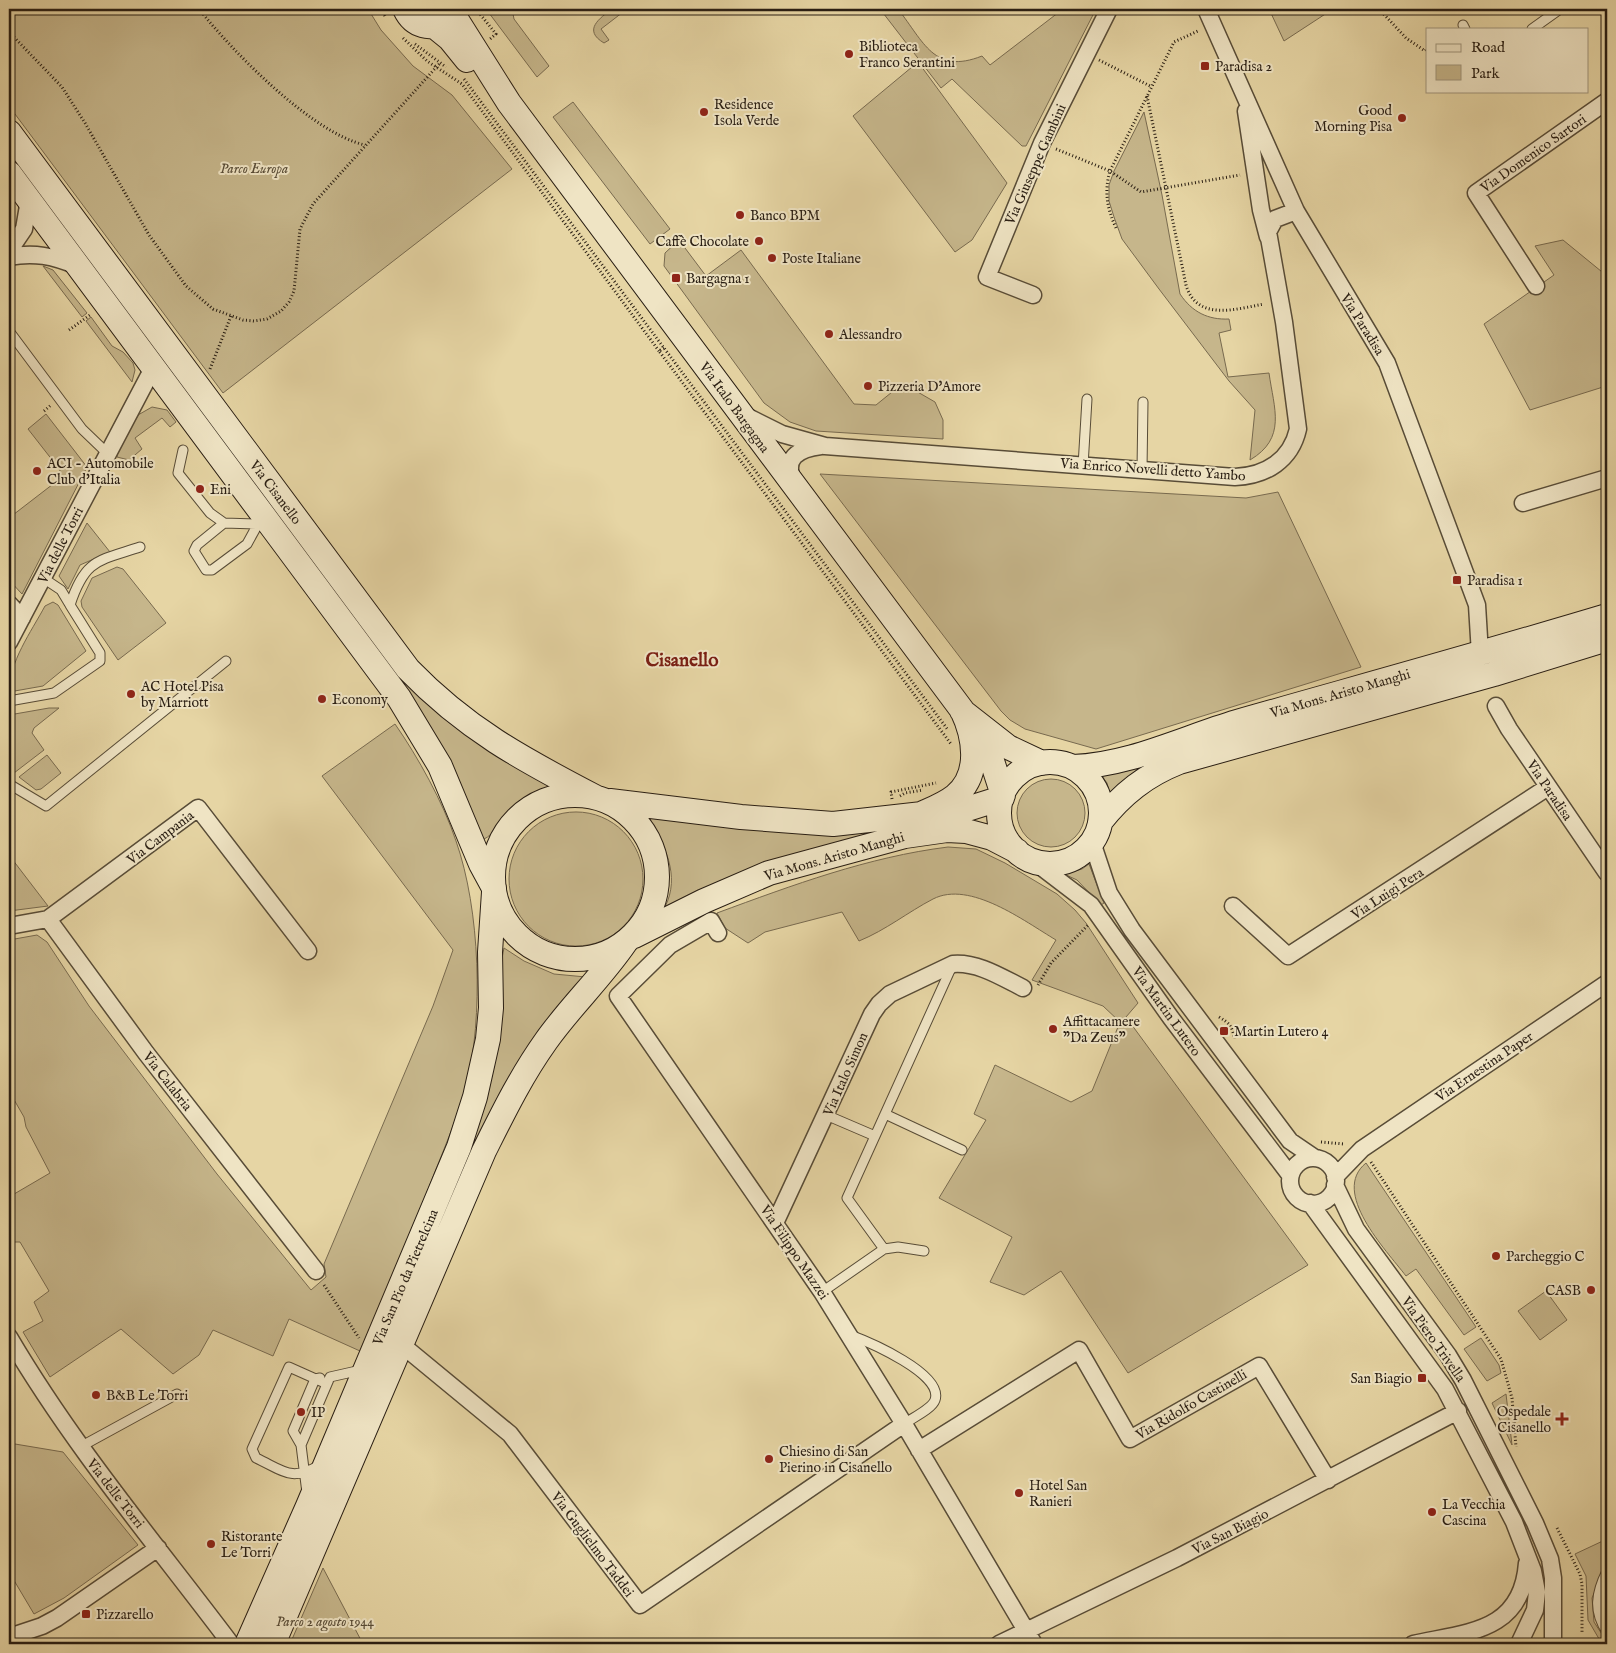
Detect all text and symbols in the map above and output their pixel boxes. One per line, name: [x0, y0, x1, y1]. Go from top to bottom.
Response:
legend: [1426, 28, 1588, 92]
place label: Biblioteca Franco Serantini: [859, 38, 955, 72]
text: Road: [1471, 38, 1506, 57]
marker: Biblioteca Franco Serantini: [843, 48, 855, 60]
place label: Paradisa 2: [1215, 58, 1272, 76]
marker: Paradisa 2: [1199, 60, 1211, 72]
text: Park: [1471, 64, 1501, 83]
place label: Residence Isola Verde: [714, 96, 780, 130]
street label: Via Giuseppe Gambini: [1001, 101, 1071, 229]
place label: Good Morning Pisa: [1314, 102, 1393, 136]
marker: Residence Isola Verde: [698, 106, 710, 118]
street label: Via Domenico Sartori: [1476, 110, 1590, 198]
marker: Good Morning Pisa: [1396, 112, 1408, 124]
park label: Parco Europa: [220, 160, 288, 178]
place label: Banco BPM: [750, 207, 820, 225]
marker: Banco BPM: [734, 209, 746, 221]
place label: Caffè Chocolate: [656, 233, 750, 251]
marker: Caffè Chocolate: [753, 235, 765, 247]
place label: Poste Italiane: [782, 250, 861, 268]
marker: Poste Italiane: [766, 252, 778, 264]
place label: Bargagna 1: [686, 270, 749, 288]
marker: Bargagna 1: [670, 272, 682, 284]
street label: Via Paradisa: [1336, 289, 1389, 360]
place label: Alessandro: [838, 326, 903, 344]
marker: Alessandro: [823, 328, 835, 340]
street label: Via Italo Bargagna: [694, 358, 774, 457]
place label: Pizzeria D'Amore: [878, 378, 982, 396]
marker: Pizzeria D'Amore: [862, 380, 874, 392]
street label: Via Enrico Novelli detto Yambo: [1059, 454, 1247, 485]
place label: ACI - Automobile Club d'Italia: [46, 455, 154, 489]
street label: Via Cisanello: [245, 456, 305, 529]
marker: ACI - Automobile Club d'Italia: [31, 465, 43, 477]
place label: Eni: [210, 481, 231, 499]
marker: Eni: [194, 483, 206, 495]
street label: Via delle Torri: [33, 504, 88, 588]
place label: Paradisa 1: [1467, 572, 1523, 590]
marker: Paradisa 1: [1451, 574, 1463, 586]
district label: Cisanello: [646, 649, 718, 673]
street label: Via Mons. Aristo Manghi: [1267, 665, 1413, 723]
place label: AC Hotel Pisa by Marriott: [140, 678, 225, 712]
marker: AC Hotel Pisa by Marriott: [125, 688, 137, 700]
place label: Economy: [332, 691, 388, 709]
marker: Economy: [316, 693, 328, 705]
street label: Via Paradisa: [1522, 756, 1577, 825]
street label: Via Campania: [123, 806, 199, 870]
street label: Via Mons. Aristo Manghi: [761, 828, 907, 886]
street label: Via Luigi Pera: [1347, 863, 1428, 925]
street label: Via Martin Lutero: [1127, 962, 1205, 1060]
place label: Affittacamere "Da Zeus": [1062, 1013, 1140, 1047]
marker: Affittacamere "Da Zeus": [1047, 1023, 1059, 1035]
place label: Martin Lutero 4: [1234, 1023, 1329, 1041]
marker: Martin Lutero 4: [1218, 1025, 1230, 1037]
street label: Via Ernestina Paper: [1431, 1027, 1537, 1107]
street label: Via Italo Simon: [819, 1029, 873, 1120]
street label: Via Calabria: [138, 1048, 197, 1116]
street label: Via Filippo Mazzei: [755, 1201, 833, 1304]
street label: Via San Pio da Pietrelcina: [369, 1206, 443, 1349]
place label: Parcheggio C: [1506, 1248, 1585, 1266]
marker: Parcheggio C: [1490, 1250, 1502, 1262]
place label: CASB: [1545, 1282, 1581, 1300]
marker: CASB: [1585, 1284, 1597, 1296]
street label: Via Piero Trivella: [1397, 1293, 1470, 1387]
street label: Via Ridolfo Castinelli: [1132, 1366, 1251, 1445]
place label: San Biagio: [1350, 1370, 1412, 1388]
marker: San Biagio: [1416, 1372, 1428, 1384]
place label: B&B Le Torri: [106, 1387, 188, 1405]
marker: B&B Le Torri: [90, 1389, 102, 1401]
place label: Ospedale Cisanello: [1497, 1403, 1552, 1437]
place label: IP: [311, 1404, 325, 1422]
marker: IP: [295, 1406, 307, 1418]
marker: Ospedale Cisanello: [1555, 1412, 1569, 1426]
place label: Chiesino di San Pierino in Cisanello: [779, 1443, 893, 1477]
marker: Chiesino di San Pierino in Cisanello: [763, 1453, 775, 1465]
street label: Via delle Torri: [82, 1454, 148, 1532]
place label: Hotel San Ranieri: [1029, 1477, 1088, 1511]
marker: Hotel San Ranieri: [1013, 1487, 1025, 1499]
street label: Via Guglielmo Taddei: [546, 1488, 638, 1601]
place label: La Vecchia Cascina: [1442, 1496, 1506, 1530]
street label: Via San Biagio: [1188, 1505, 1272, 1559]
marker: La Vecchia Cascina: [1426, 1506, 1438, 1518]
place label: Ristorante Le Torri: [221, 1528, 283, 1562]
marker: Ristorante Le Torri: [205, 1538, 217, 1550]
place label: Pizzarello: [96, 1606, 154, 1624]
marker: Pizzarello: [80, 1608, 92, 1620]
park label: Parco 2 agosto 1944: [276, 1613, 374, 1632]

